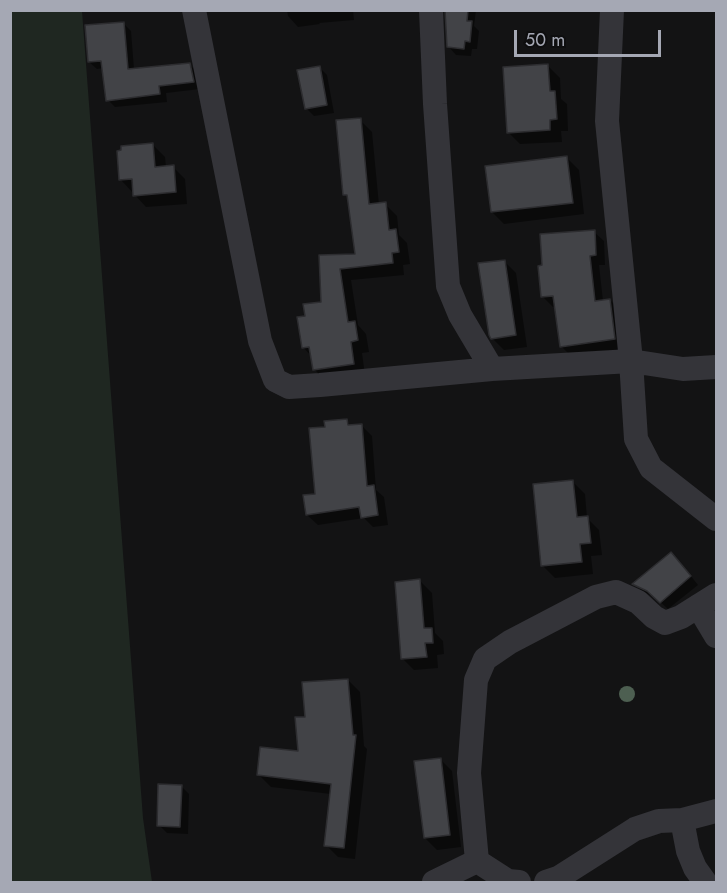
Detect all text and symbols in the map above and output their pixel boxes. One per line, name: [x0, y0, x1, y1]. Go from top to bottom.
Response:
scale bar: [517, 18, 664, 56]
text: 50 m: [525, 27, 565, 53]

